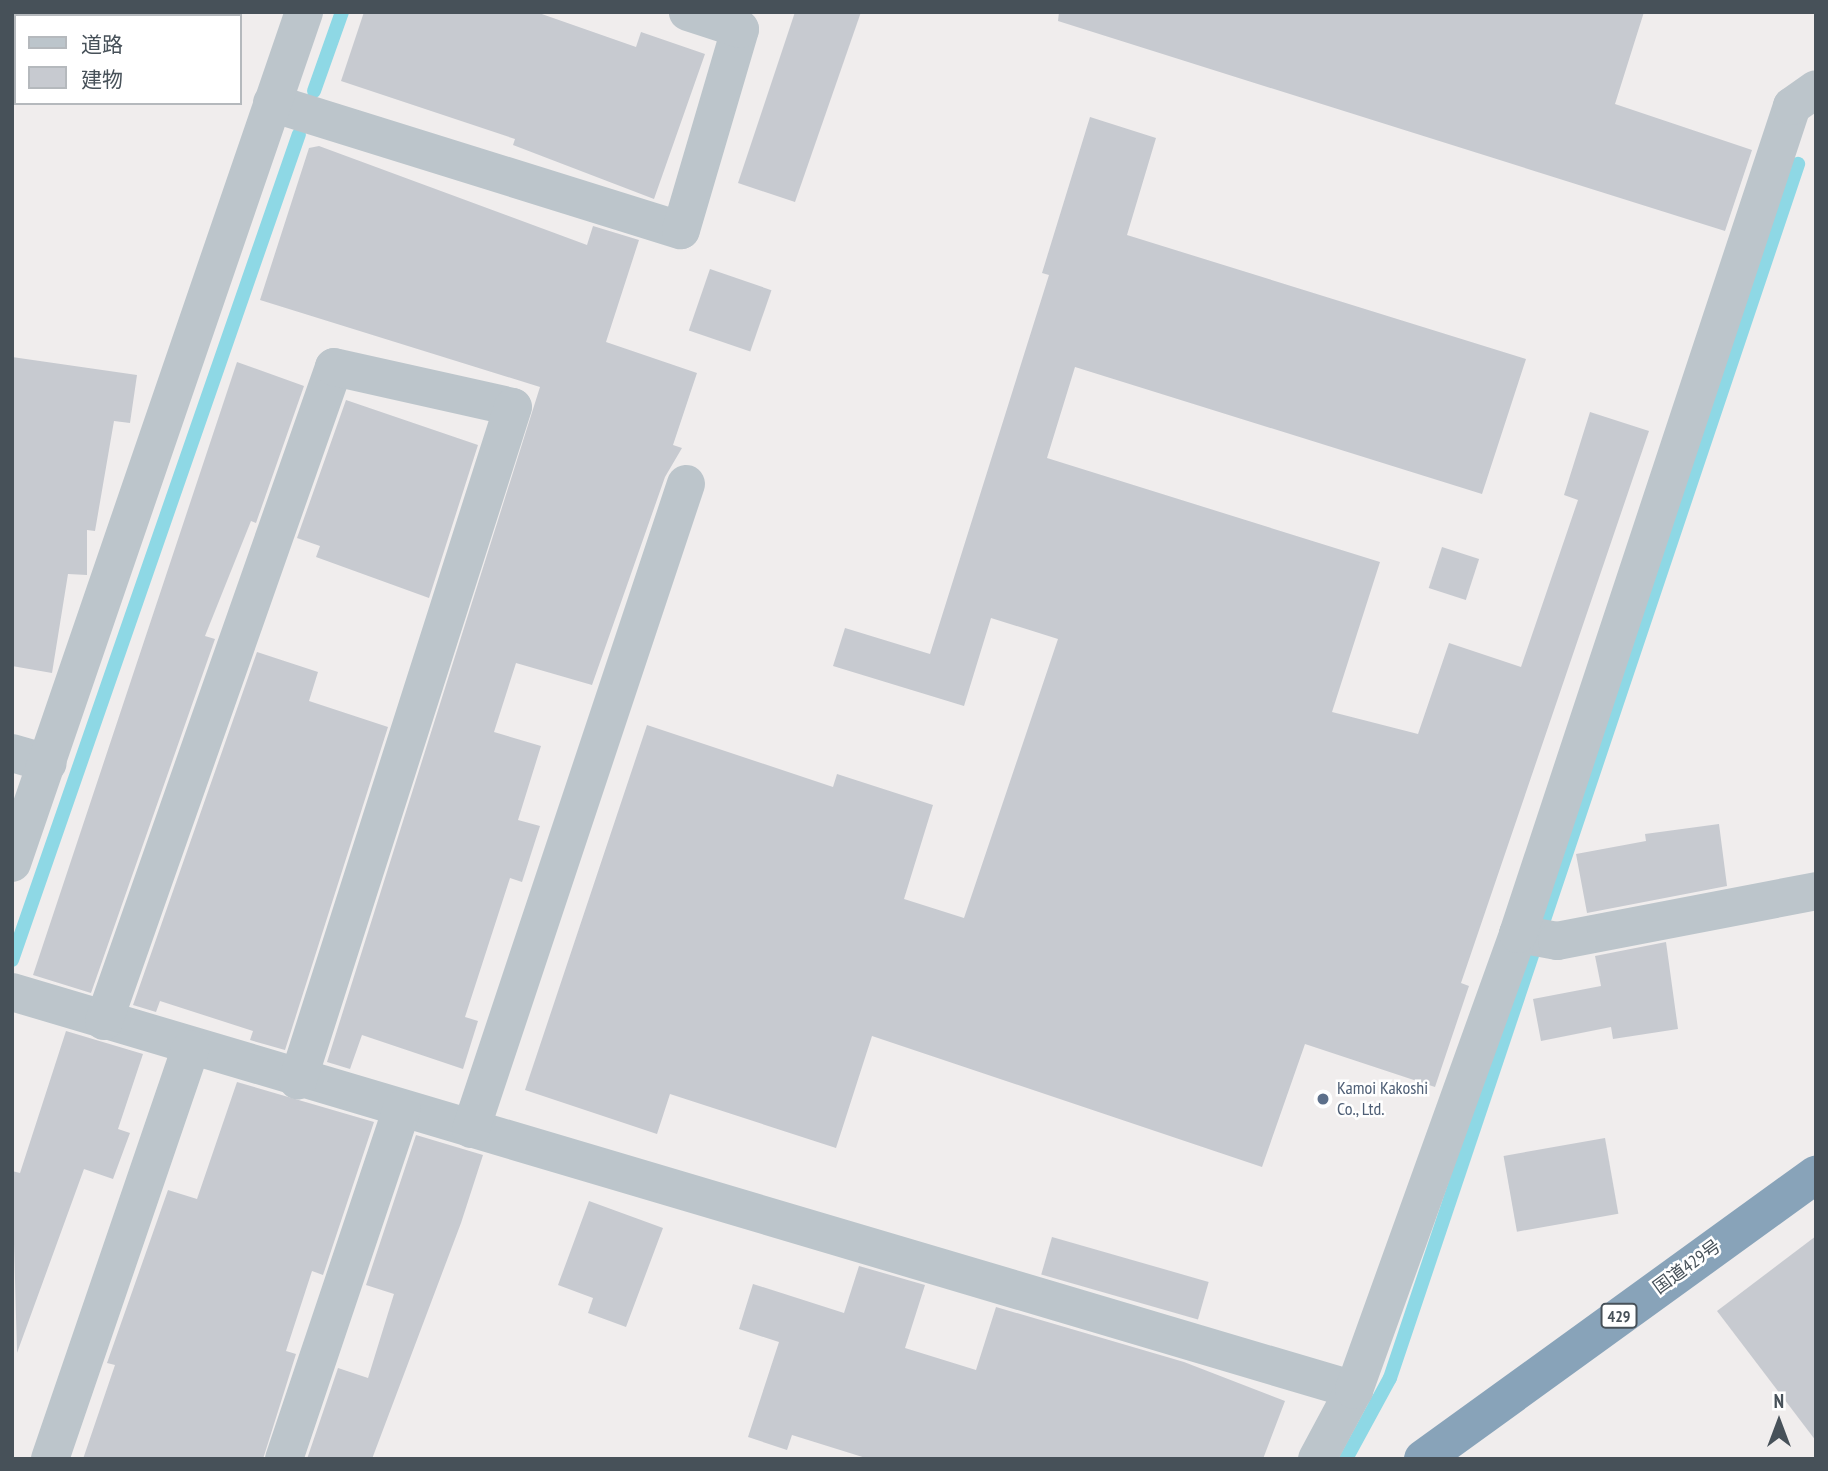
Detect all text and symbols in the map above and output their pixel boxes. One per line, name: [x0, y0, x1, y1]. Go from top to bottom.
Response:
legend: [14, 14, 242, 105]
text: 道路: [81, 31, 123, 58]
text: 建物: [81, 66, 123, 93]
place label: Kamoi Kakoshi Co., Ltd.: [1337, 1078, 1428, 1120]
marker: Kamoi Kakoshi Co., Ltd.: [1315, 1091, 1331, 1107]
street label: 国道429号: [1649, 1235, 1725, 1299]
road number: 429: [1600, 1304, 1638, 1328]
north arrow: [1744, 1387, 1814, 1457]
text: N: [1774, 1389, 1784, 1413]

